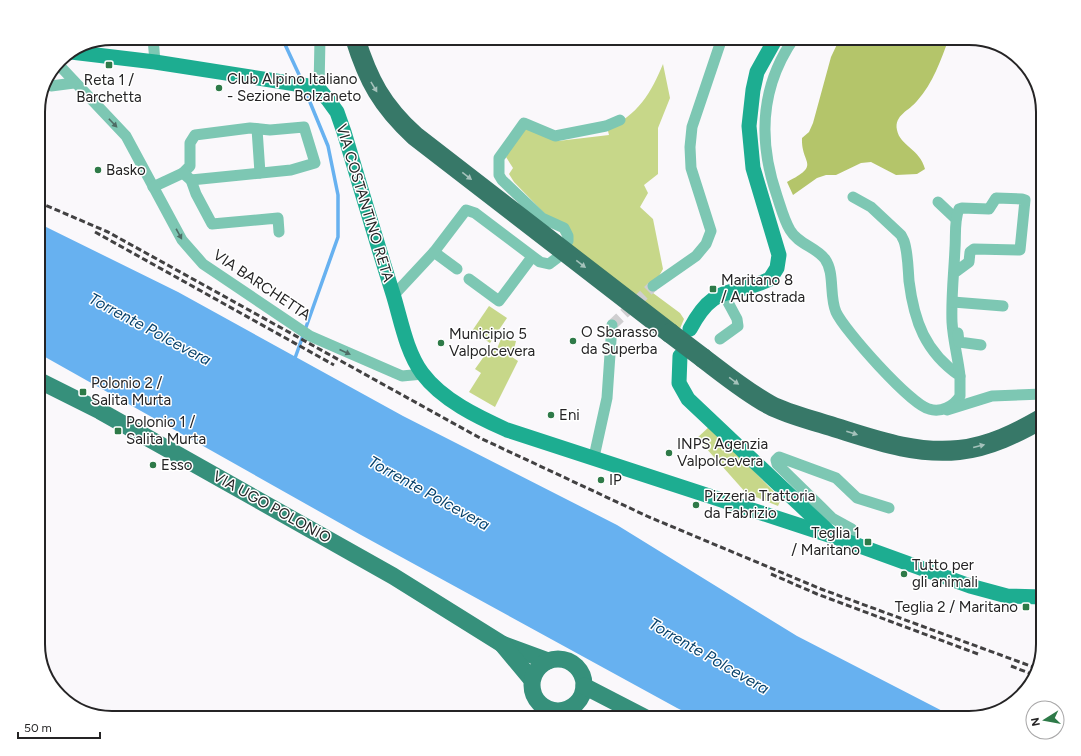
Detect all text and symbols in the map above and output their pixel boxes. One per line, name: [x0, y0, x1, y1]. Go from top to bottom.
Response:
marker: Reta 1 / Barchetta: [104, 60, 114, 70]
place label: Club Alpino Italiano - Sezione Bolzaneto: [227, 70, 362, 105]
place label: Reta 1 / Barchetta: [76, 71, 142, 106]
one-way arrow: [371, 81, 378, 93]
marker: Club Alpino Italiano - Sezione Bolzaneto: [214, 83, 224, 93]
one-way arrow: [108, 118, 118, 128]
street label: VIA COSTANTINO RETA: [332, 122, 398, 284]
place label: Basko: [106, 161, 146, 179]
marker: Basko: [93, 165, 103, 175]
one-way arrow: [462, 172, 473, 180]
one-way arrow: [176, 228, 183, 240]
street label: VIA BARCHETTA: [210, 246, 314, 324]
one-way arrow: [576, 260, 587, 268]
place label: Maritano 8 / Autostrada: [721, 271, 805, 306]
marker: Maritano 8 / Autostrada: [708, 284, 718, 294]
water label: Torrente Polcevera: [86, 289, 214, 369]
place label: O Sbarasso da Superba: [581, 323, 658, 358]
place label: Municipio 5 Valpolcevera: [449, 325, 535, 360]
marker: O Sbarasso da Superba: [568, 336, 578, 346]
marker: Municipio 5 Valpolcevera: [436, 338, 446, 348]
one-way arrow: [340, 349, 351, 355]
place label: Polonio 2 / Salita Murta: [91, 374, 171, 409]
one-way arrow: [729, 377, 740, 385]
marker: Polonio 2 / Salita Murta: [78, 387, 88, 397]
place label: Eni: [559, 406, 580, 424]
marker: Eni: [546, 410, 556, 420]
place label: Polonio 1 / Salita Murta: [126, 413, 206, 448]
marker: Polonio 1 / Salita Murta: [113, 426, 123, 436]
one-way arrow: [847, 430, 859, 436]
place label: INPS Agenzia Valpolcevera: [677, 435, 768, 470]
one-way arrow: [973, 443, 985, 449]
marker: INPS Agenzia Valpolcevera: [664, 448, 674, 458]
water label: Torrente Polcevera: [365, 452, 493, 534]
place label: Esso: [161, 456, 193, 474]
marker: Esso: [148, 460, 158, 470]
street label: VIA UGO POLONIO: [210, 467, 334, 547]
place label: IP: [609, 471, 622, 489]
marker: IP: [596, 475, 606, 485]
place label: Pizzeria Trattoria da Fabrizio: [704, 487, 816, 522]
marker: Pizzeria Trattoria da Fabrizio: [691, 500, 701, 510]
place label: Teglia 1 / Maritano: [791, 524, 860, 559]
marker: Teglia 1 / Maritano: [863, 537, 873, 547]
place label: Tutto per gli animali: [912, 556, 978, 591]
marker: Tutto per gli animali: [899, 569, 909, 579]
place label: Teglia 2 / Maritano: [895, 598, 1018, 616]
marker: Teglia 2 / Maritano: [1021, 602, 1031, 612]
water label: Torrente Polcevera: [645, 614, 773, 698]
north arrow: [1025, 700, 1065, 740]
scale bar: [18, 714, 100, 740]
text: N: [1028, 716, 1043, 727]
text: 50 m: [24, 721, 52, 735]

